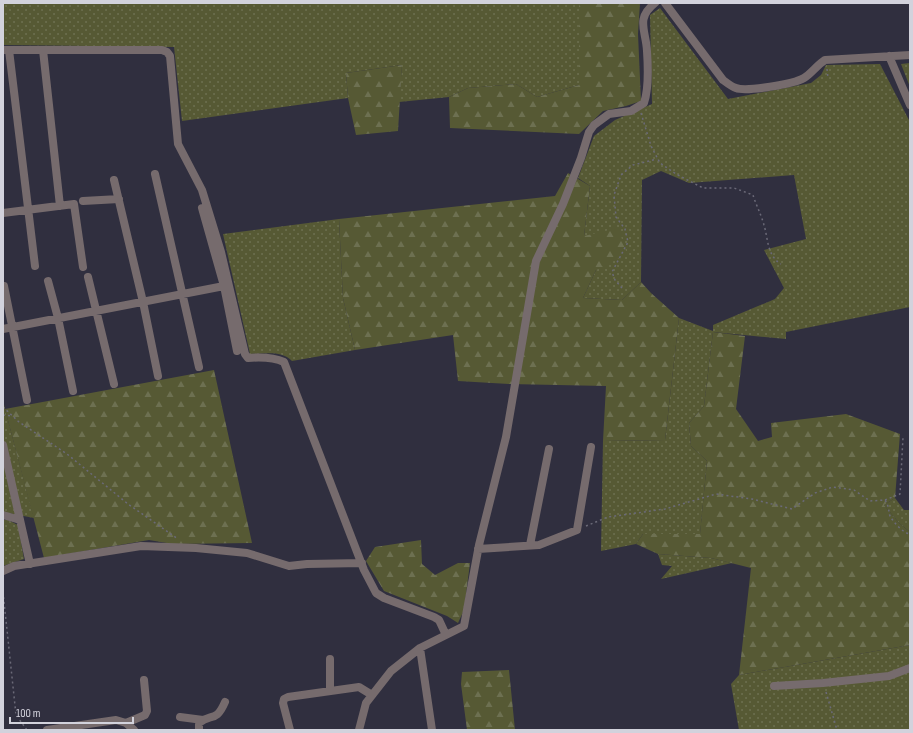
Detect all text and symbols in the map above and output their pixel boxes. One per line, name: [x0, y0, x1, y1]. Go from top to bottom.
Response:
scale bar: [10, 699, 133, 725]
text: 100 m: [16, 706, 41, 721]

